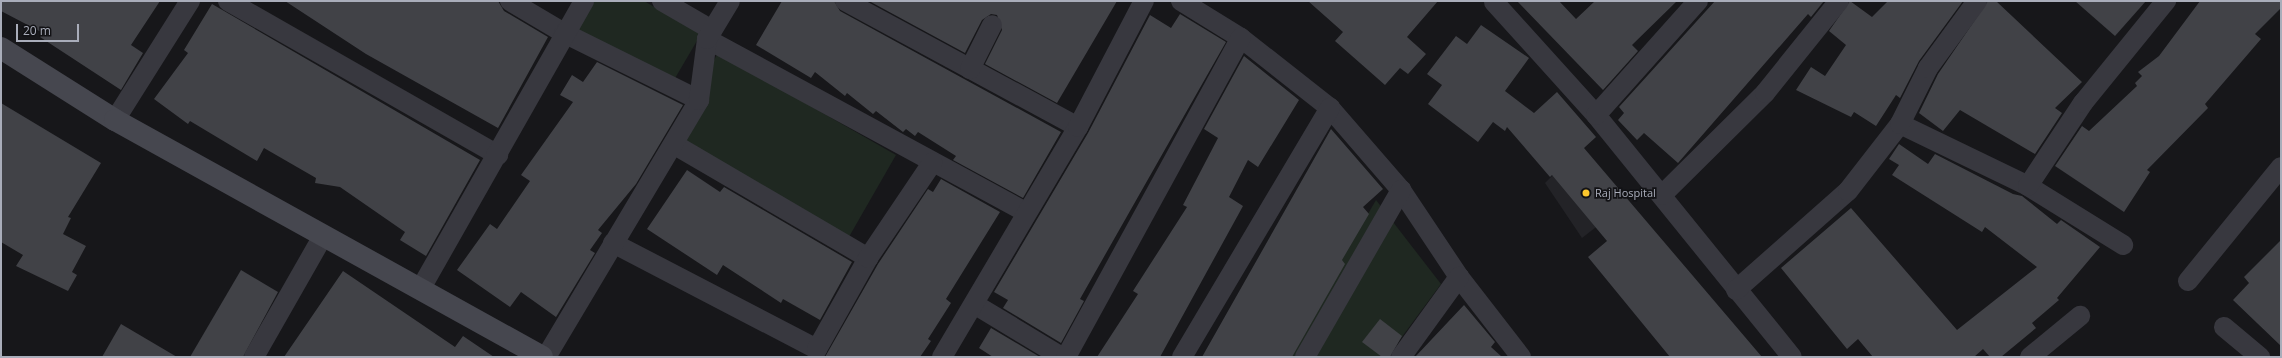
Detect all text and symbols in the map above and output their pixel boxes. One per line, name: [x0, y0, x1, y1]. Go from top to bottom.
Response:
scale bar: [18, 16, 81, 42]
text: 20 m: [23, 22, 51, 39]
place label: Raj Hospital: [1595, 186, 1656, 200]
marker: Raj Hospital: [1580, 187, 1592, 199]

